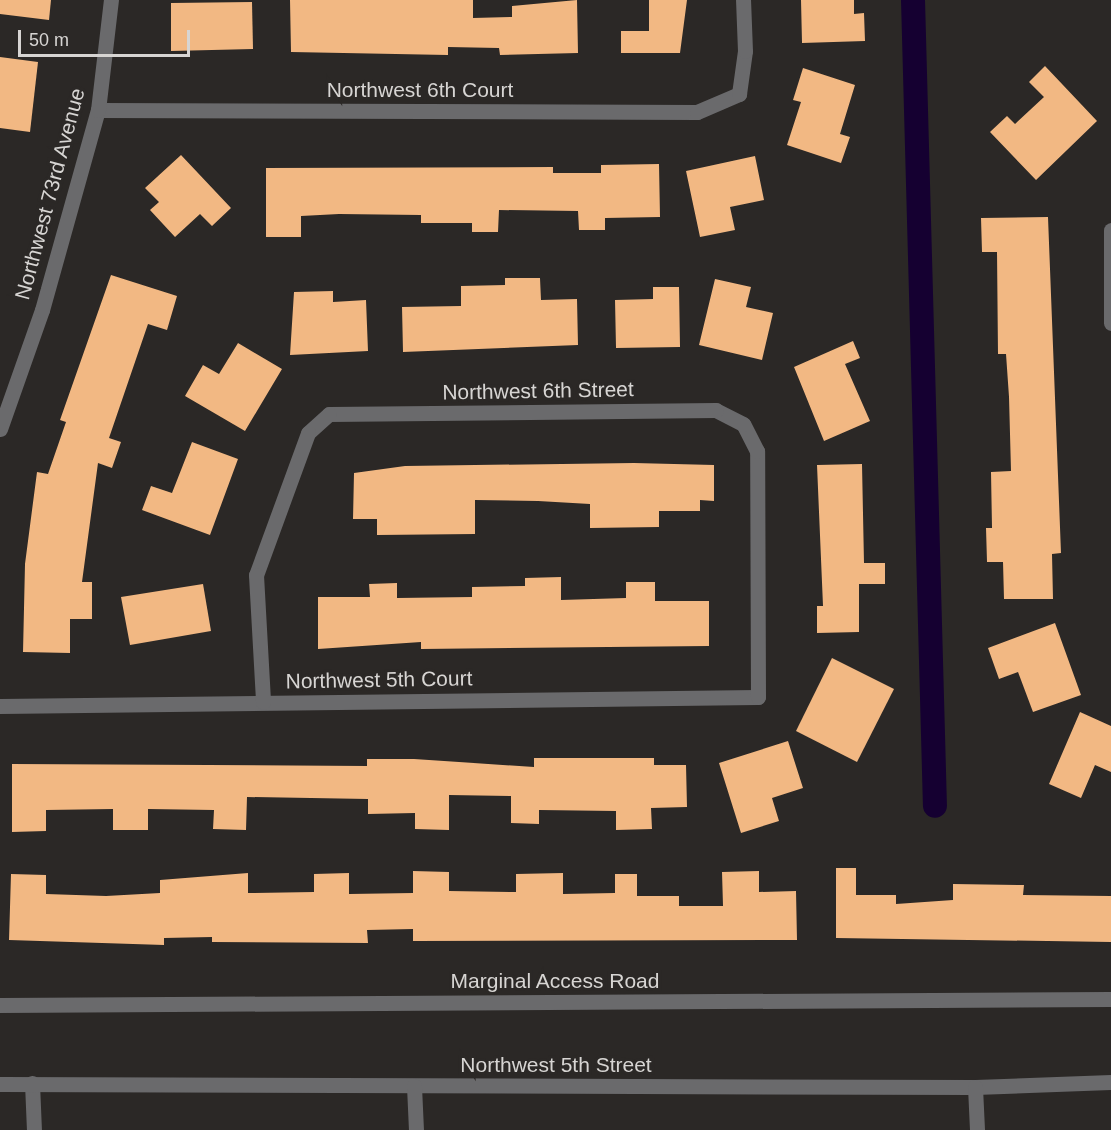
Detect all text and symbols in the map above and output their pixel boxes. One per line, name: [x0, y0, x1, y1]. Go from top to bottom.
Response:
scale bar: [21, 18, 194, 56]
text: 50 m: [29, 30, 69, 50]
street label: Northwest 6th Court: [327, 77, 513, 103]
street label: Northwest 73rd Avenue: [9, 85, 91, 303]
street label: Northwest 6th Street: [442, 377, 634, 405]
street label: Northwest 5th Court: [285, 666, 473, 694]
street label: Marginal Access Road: [450, 968, 660, 994]
street label: Northwest 5th Street: [460, 1052, 652, 1078]

